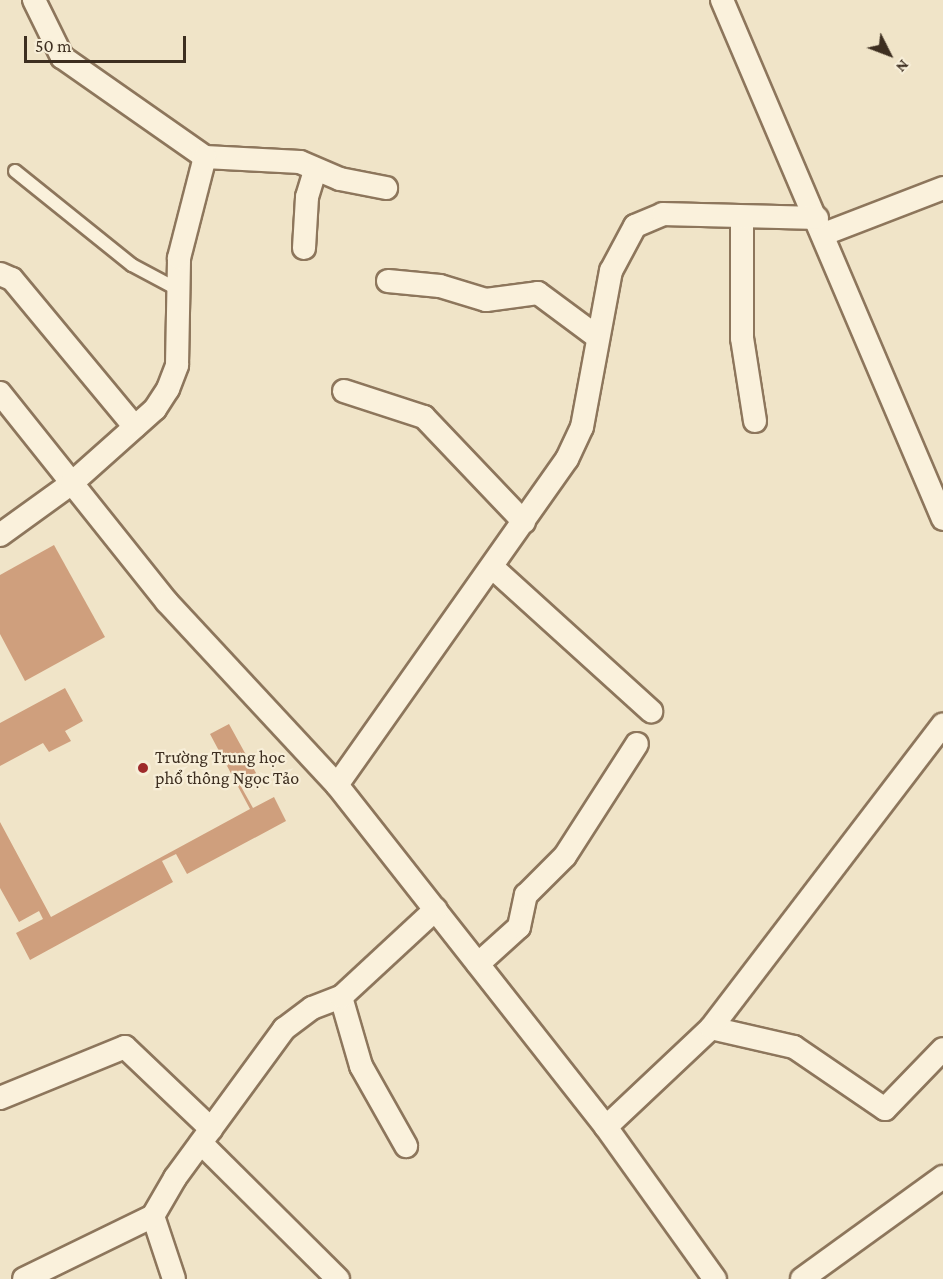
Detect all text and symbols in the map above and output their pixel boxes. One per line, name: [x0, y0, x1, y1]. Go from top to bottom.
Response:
scale bar: [27, 24, 189, 62]
north arrow: [859, 24, 919, 84]
text: 50 m: [35, 36, 72, 56]
text: N: [893, 57, 913, 76]
place label: Trường Trung học phổ thông Ngọc Tảo: [155, 747, 299, 789]
marker: Trường Trung học phổ thông Ngọc Tảo: [136, 761, 150, 775]

